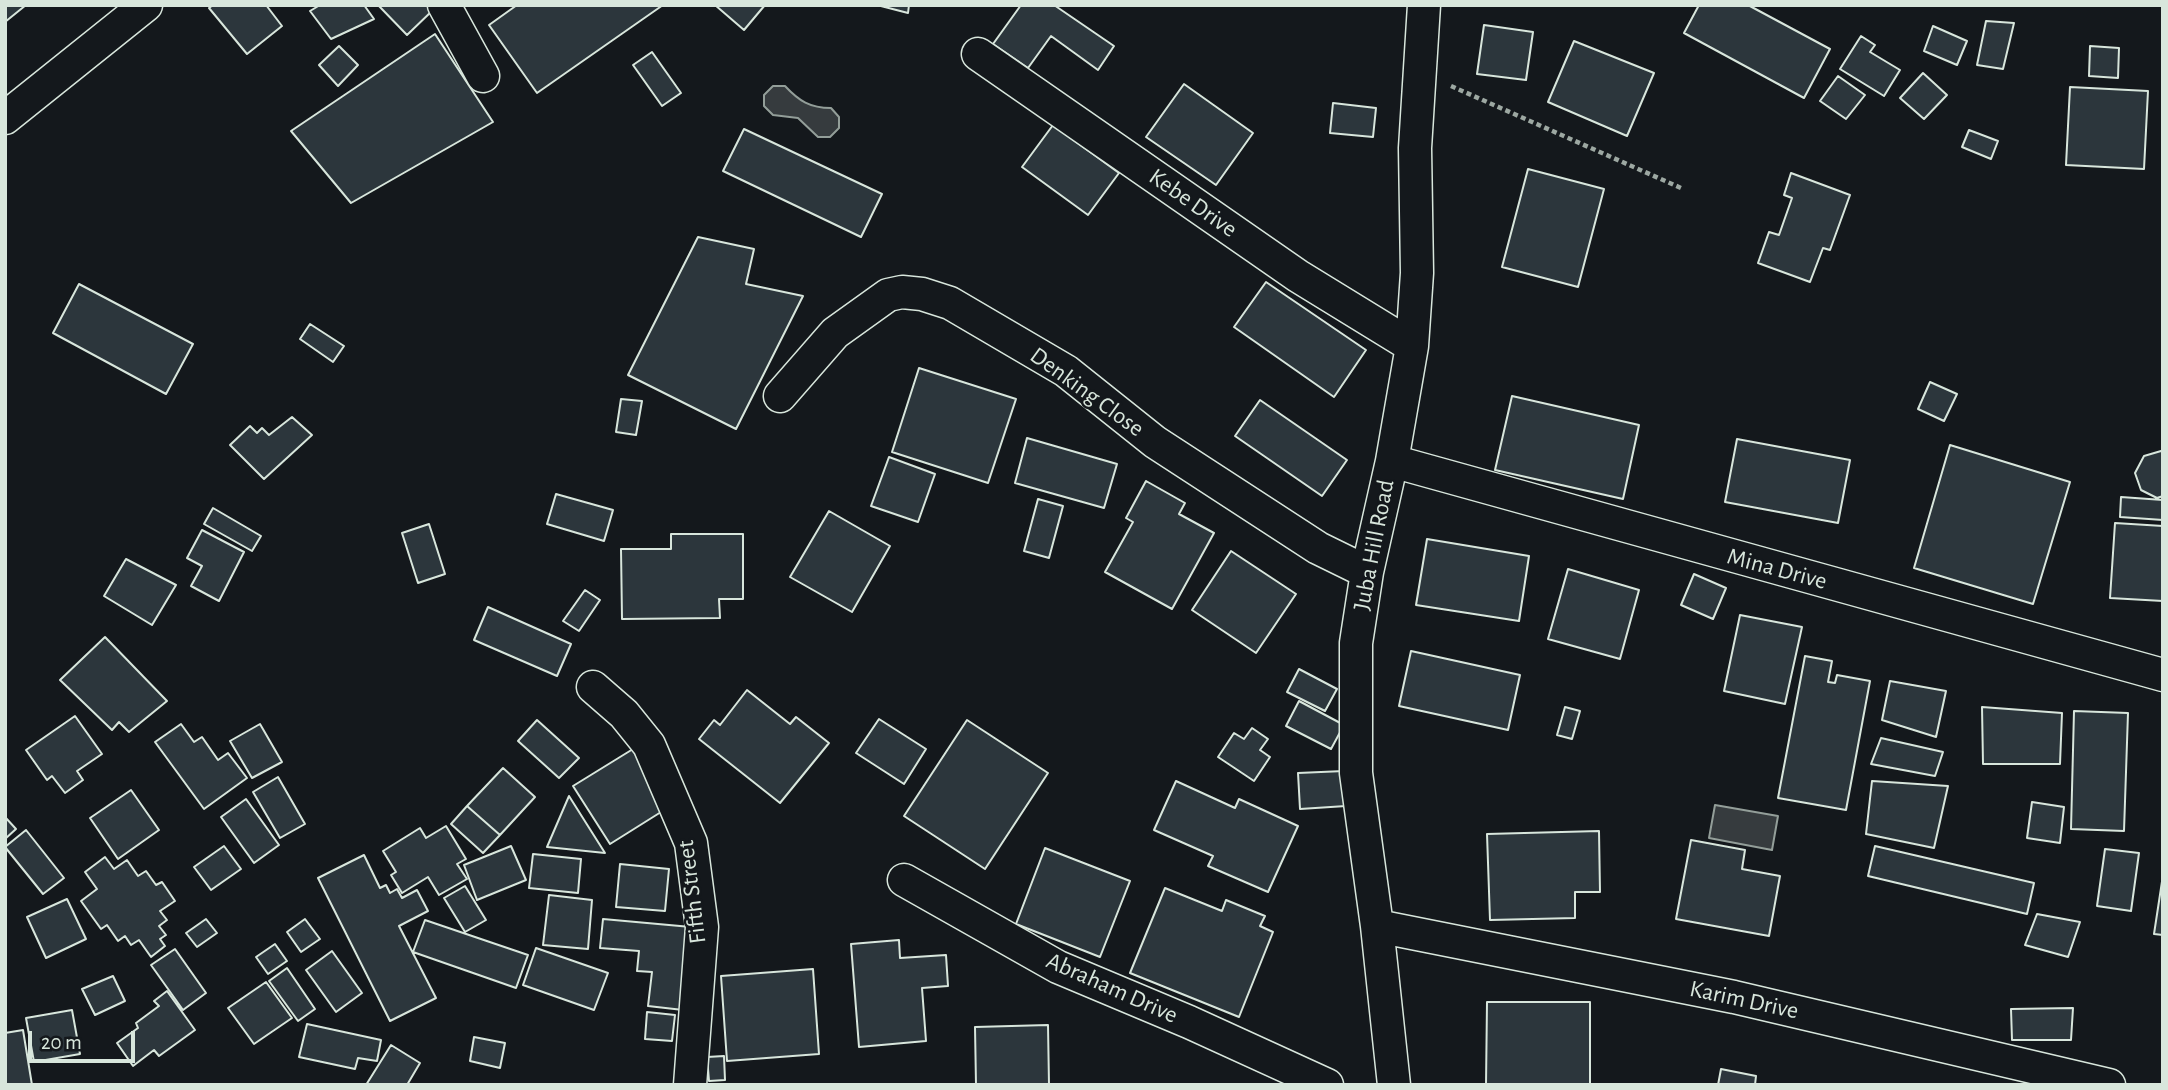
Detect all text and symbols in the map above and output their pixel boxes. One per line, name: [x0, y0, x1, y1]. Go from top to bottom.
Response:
street label: Kebe Drive: [1143, 162, 1243, 244]
street label: Denking Close: [1024, 341, 1150, 443]
street label: Juba Hill Road: [1347, 477, 1401, 613]
street label: Mina Drive: [1724, 542, 1830, 596]
street label: Fifth Street: [671, 838, 713, 946]
street label: Abraham Drive: [1042, 946, 1182, 1030]
street label: Karim Drive: [1687, 974, 1801, 1026]
scale bar: [32, 1016, 138, 1060]
text: 20 m: [41, 1032, 82, 1053]

